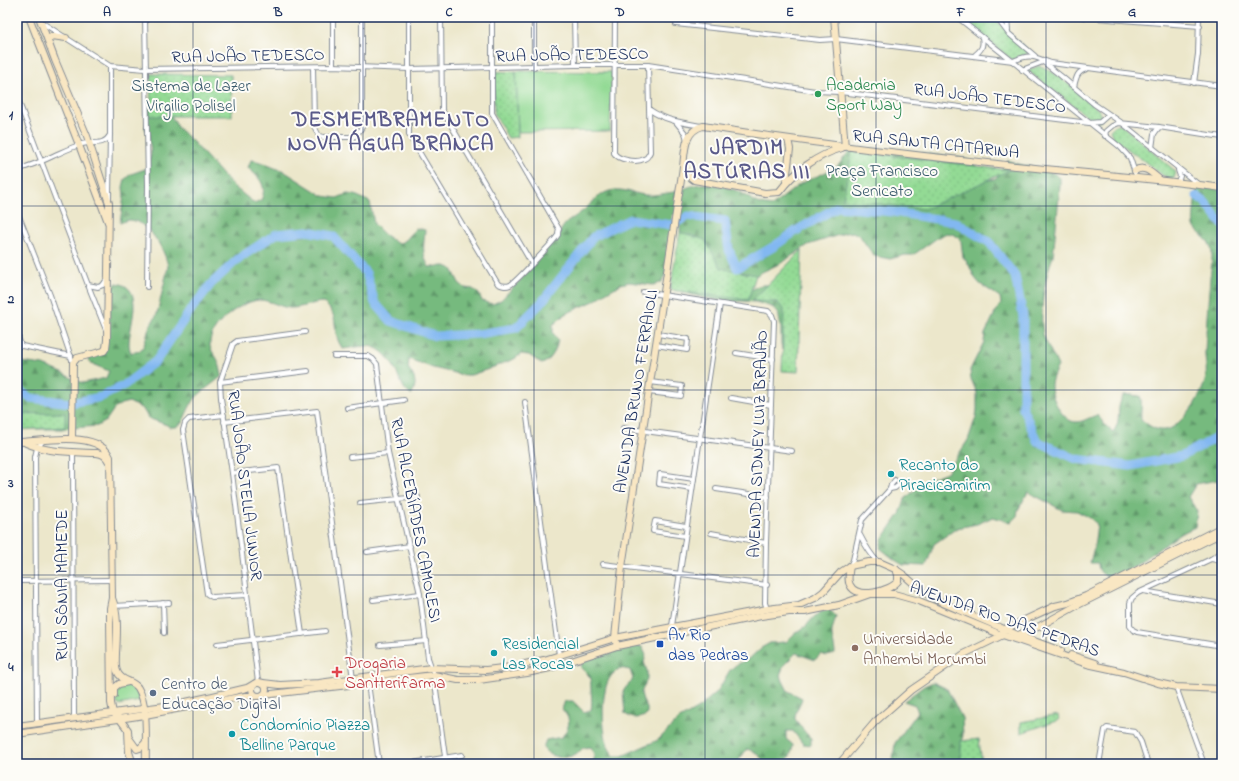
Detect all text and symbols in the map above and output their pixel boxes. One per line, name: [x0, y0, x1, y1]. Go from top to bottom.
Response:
text: A: [103, 3, 111, 22]
text: B: [273, 3, 283, 22]
text: C: [445, 3, 453, 22]
text: D: [614, 3, 625, 22]
text: E: [786, 3, 794, 22]
text: F: [956, 3, 966, 22]
text: G: [1128, 3, 1136, 22]
street label: RUA JOÃO TEDESCO: [495, 42, 649, 69]
street label: RUA JOÃO TEDESCO: [171, 43, 325, 70]
place label: Academia Sport Way: [826, 73, 902, 119]
park label: Sistema de Lazer Virgilio Polisel: [131, 74, 251, 121]
street label: RUA JOÃO TEDESCO: [912, 77, 1067, 120]
marker: Academia Sport Way: [813, 89, 823, 99]
text: 1: [9, 106, 14, 125]
district label: DESMEMBRAMENTO NOVA ÁGUA BRANCA: [288, 106, 494, 160]
street label: RUA SANTA CATARINA: [851, 123, 1020, 166]
district label: JARDIM ASTÚRIAS III: [684, 134, 810, 188]
park label: Praça Francisco Senicato: [826, 159, 938, 204]
street label: AVENIDA BRUNO FERRAIOLI: [608, 288, 665, 495]
text: 2: [7, 290, 15, 309]
street label: AVENIDA SIDNEY LUIZ BRAJÃO: [742, 330, 775, 558]
street label: RUA JOÃO STELLA JUNIOR: [220, 389, 269, 582]
street label: RUA ALCEBÍADES CAMOLESI: [383, 416, 448, 625]
place label: Recanto do Piracicamirim: [899, 453, 990, 498]
marker: Recanto do Piracicamirim: [886, 469, 896, 479]
text: 3: [7, 474, 14, 493]
street label: RUA SÔNIA MAMEDE: [50, 509, 75, 661]
street label: AVENIDA RIO DAS PEDRAS: [906, 575, 1103, 664]
place label: Av Rio das Pedras: [668, 623, 749, 668]
place label: Universidade Anhembi Morumbi: [863, 627, 986, 672]
place label: Residencial Las Rocas: [502, 632, 579, 677]
marker: Av Rio das Pedras: [655, 639, 665, 649]
marker: Universidade Anhembi Morumbi: [850, 643, 860, 653]
marker: Residencial Las Rocas: [489, 648, 499, 658]
place label: Drogaria Santterifarma: [344, 651, 446, 696]
text: 4: [7, 658, 14, 677]
marker: Drogaria Santterifarma: [332, 667, 342, 677]
place label: Centro de Educação Digital: [161, 672, 281, 719]
marker: Centro de Educação Digital: [148, 688, 158, 698]
place label: Condomínio Piazza Belline Parque: [239, 713, 370, 758]
marker: Condomínio Piazza Belline Parque: [227, 729, 237, 739]

